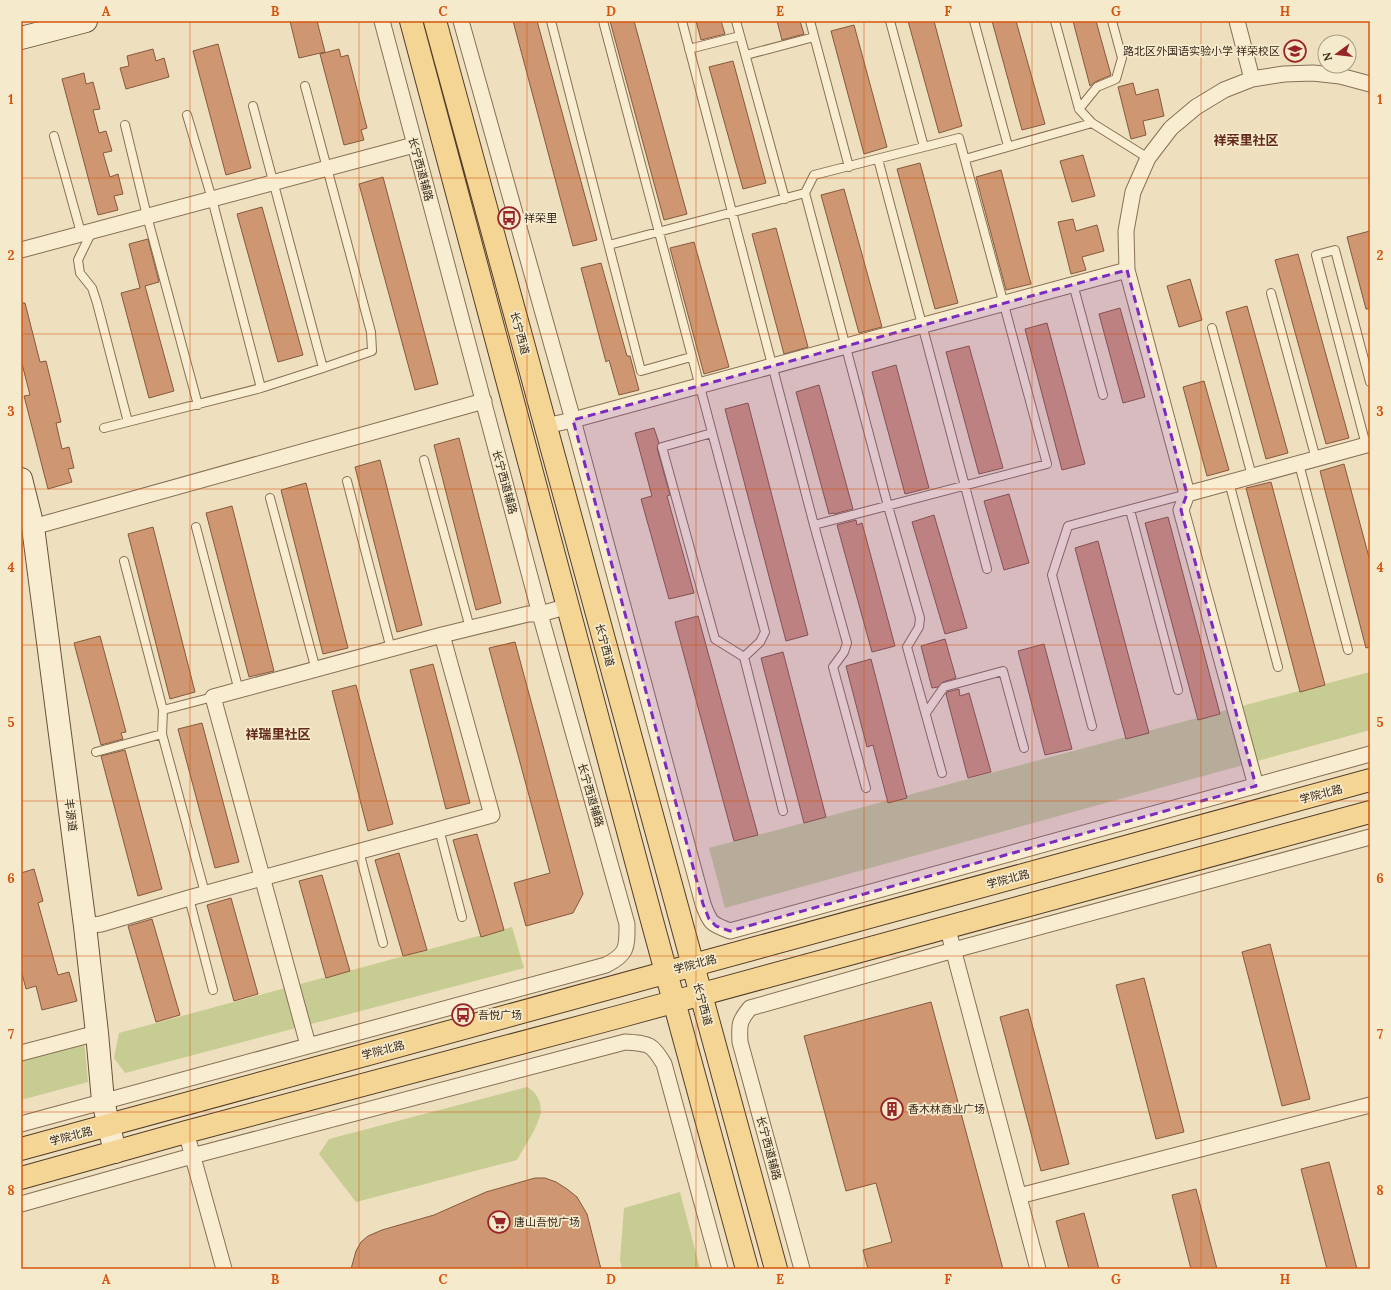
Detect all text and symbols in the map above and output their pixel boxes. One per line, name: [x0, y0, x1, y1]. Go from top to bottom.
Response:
text: A: [102, 3, 111, 20]
text: B: [271, 3, 280, 20]
text: C: [439, 3, 448, 20]
text: D: [606, 3, 616, 20]
text: E: [776, 3, 784, 20]
text: F: [944, 3, 952, 20]
text: G: [1111, 3, 1121, 20]
text: H: [1280, 3, 1290, 20]
north arrow: [1317, 34, 1357, 74]
school or university icon: 路北区外国语实验小学 祥荣校区: [1282, 38, 1308, 64]
place label: 路北区外国语实验小学 祥荣校区: [1123, 44, 1280, 58]
text: N: [1319, 50, 1335, 63]
text: 1: [8, 91, 14, 108]
text: 1: [1377, 91, 1383, 108]
district label: 祥荣里社区: [1213, 132, 1279, 149]
street label: 长宁西道辅路: [406, 135, 436, 203]
bus stop icon: 祥荣里: [496, 205, 522, 231]
place label: 祥荣里: [524, 211, 557, 225]
text: 2: [8, 247, 15, 264]
text: 2: [1377, 247, 1384, 264]
street label: 长宁西道: [508, 310, 532, 356]
text: 3: [7, 403, 15, 420]
text: 3: [1376, 403, 1384, 420]
street label: 长宁西道辅路: [490, 448, 520, 516]
text: 4: [7, 559, 15, 576]
text: 4: [1376, 559, 1384, 576]
street label: 长宁西道: [593, 622, 617, 668]
text: 5: [7, 714, 15, 731]
text: 5: [1376, 714, 1384, 731]
district label: 祥瑞里社区: [245, 726, 311, 743]
street label: 长宁西道辅路: [575, 761, 607, 829]
street label: 学院北路: [1298, 782, 1344, 806]
street label: 丰源道: [62, 798, 80, 832]
street label: 学院北路: [985, 867, 1031, 891]
text: 6: [7, 870, 15, 887]
text: 6: [1376, 870, 1384, 887]
street label: 学院北路: [672, 952, 718, 976]
street label: 长宁西道: [691, 981, 715, 1027]
bus stop icon: 吾悦广场: [450, 1002, 476, 1028]
place label: 吾悦广场: [478, 1008, 522, 1022]
text: 7: [8, 1026, 14, 1043]
text: 7: [1377, 1026, 1383, 1043]
street label: 学院北路: [360, 1038, 406, 1062]
building icon: 香木林商业广场: [879, 1096, 905, 1122]
place label: 香木林商业广场: [908, 1102, 985, 1116]
street label: 长宁西道辅路: [754, 1114, 784, 1182]
street label: 学院北路: [48, 1124, 94, 1148]
text: 8: [7, 1182, 15, 1199]
text: 8: [1376, 1182, 1384, 1199]
supermarket icon: 唐山吾悦广场: [486, 1209, 512, 1235]
place label: 唐山吾悦广场: [514, 1215, 580, 1229]
text: A: [102, 1271, 111, 1288]
text: B: [271, 1271, 280, 1288]
text: C: [439, 1271, 448, 1288]
text: D: [606, 1271, 616, 1288]
text: E: [776, 1271, 784, 1288]
text: F: [944, 1271, 952, 1288]
text: G: [1111, 1271, 1121, 1288]
text: H: [1280, 1271, 1290, 1288]

